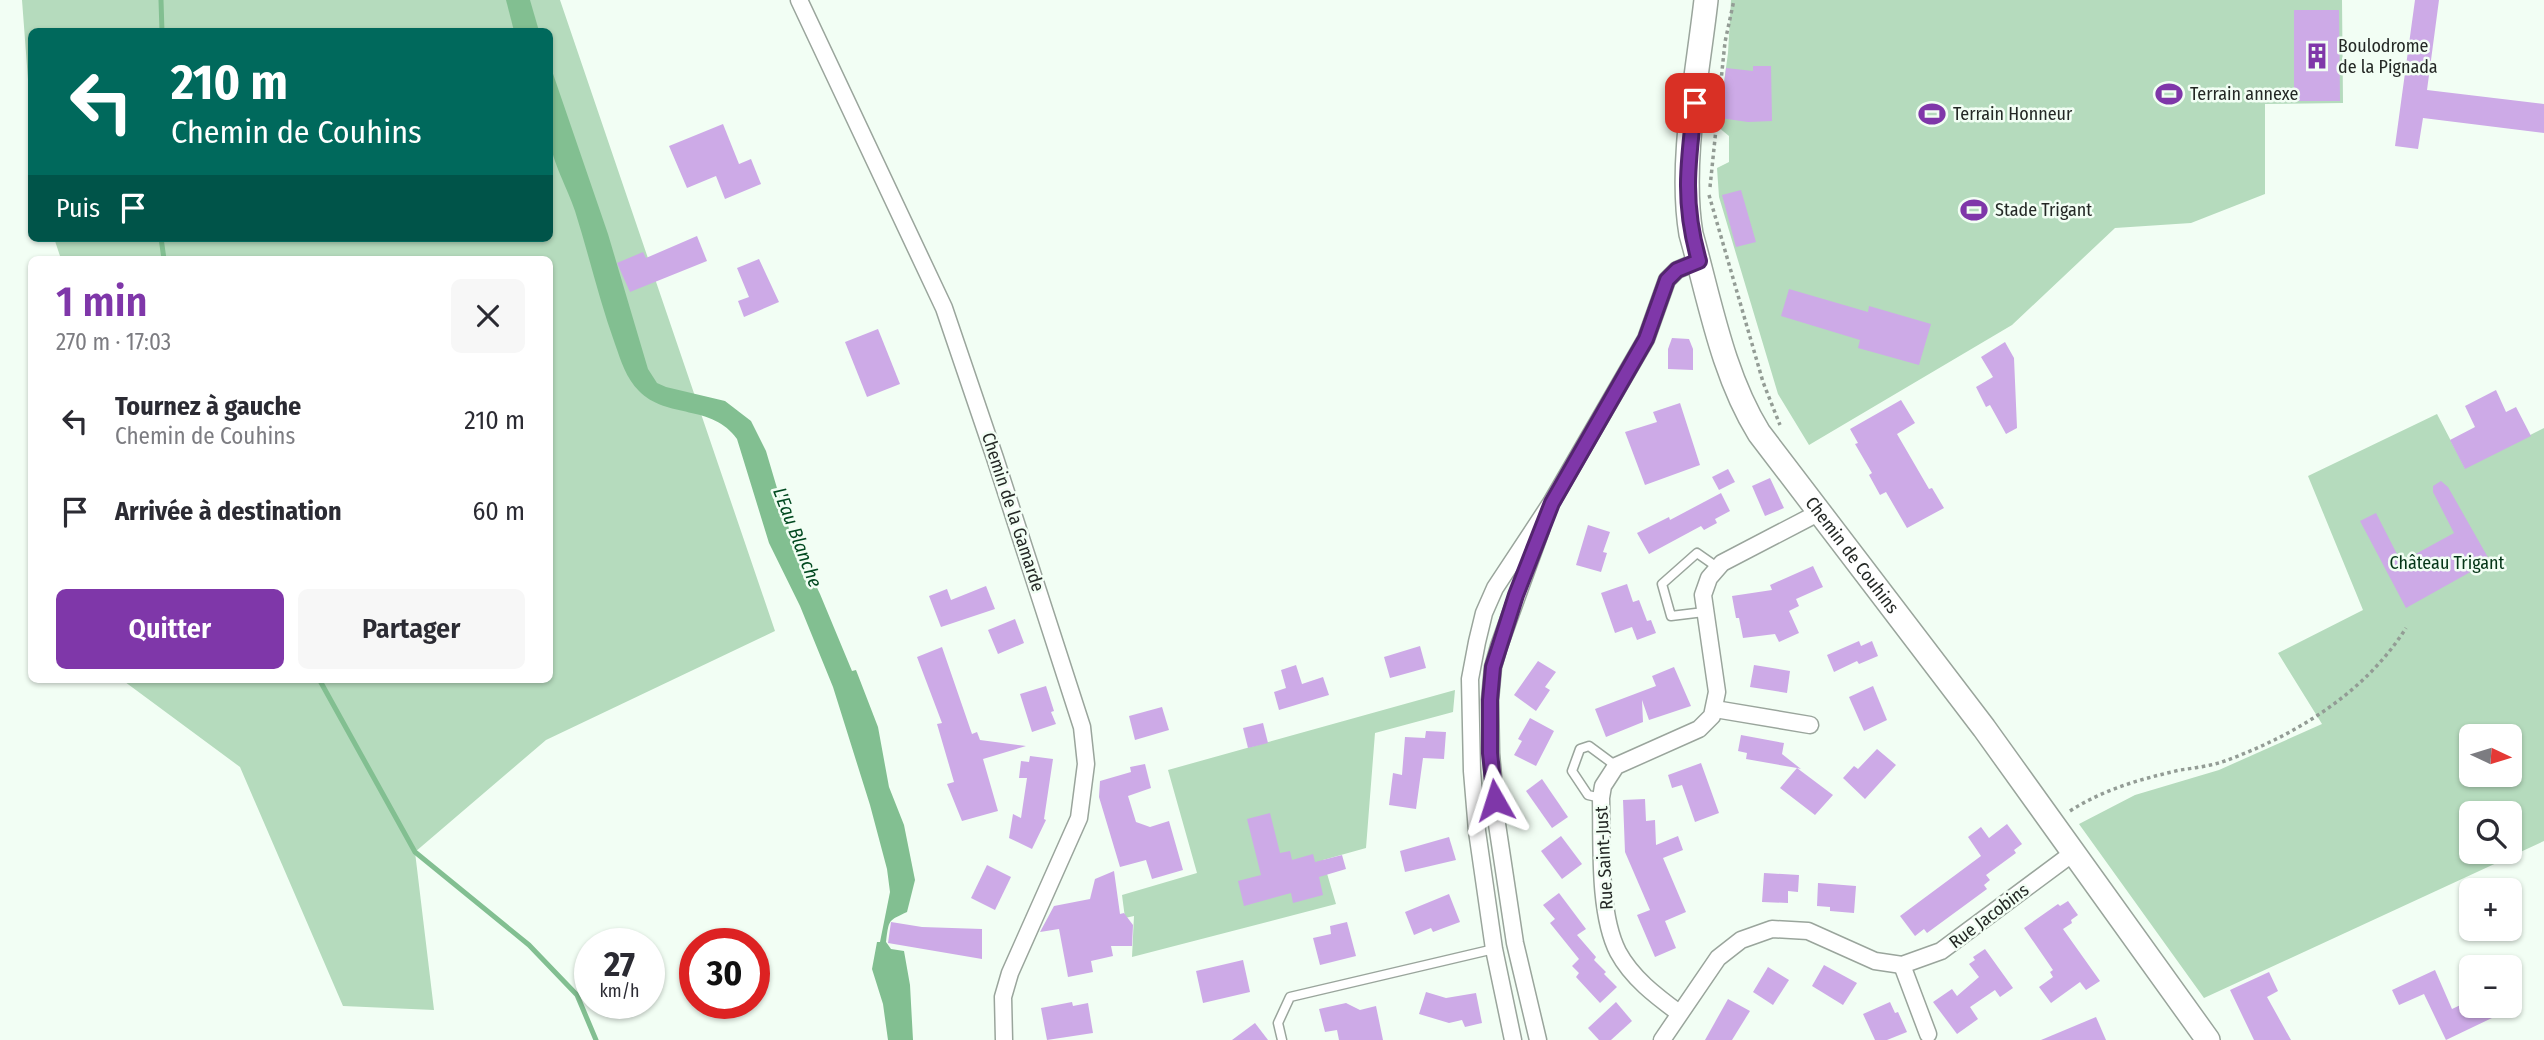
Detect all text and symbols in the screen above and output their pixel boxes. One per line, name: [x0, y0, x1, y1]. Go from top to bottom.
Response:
place label: Boulodrome de la Pignada: [2338, 35, 2438, 78]
building icon: Boulodrome de la Pignada: [2302, 41, 2332, 71]
text: 210 m: [171, 53, 288, 112]
icon: left: [56, 56, 147, 147]
pin: [1665, 73, 1725, 133]
sports icon: Terrain annexe: [2154, 79, 2184, 109]
place label: Terrain annexe: [2190, 83, 2299, 105]
icon: arrive: [1676, 84, 1714, 122]
sports icon: Terrain Honneur: [1917, 99, 1947, 129]
place label: Terrain Honneur: [1953, 103, 2073, 125]
text: Chemin de Couhins: [171, 113, 422, 151]
icon: arrive: [114, 189, 152, 227]
text: Puis: [56, 193, 100, 224]
sports icon: Stade Trigant: [1959, 195, 1989, 225]
place label: Stade Trigant: [1995, 199, 2092, 221]
text: 1 min: [56, 277, 147, 327]
button: close: [451, 279, 525, 353]
text: 270 m · 17:03: [56, 328, 171, 356]
text: Tournez à gauche: [115, 391, 301, 422]
icon: left: [56, 402, 94, 440]
text: 210 m: [464, 405, 525, 436]
text: Chemin de Couhins: [115, 422, 295, 450]
street label: Chemin de la Gamarde: [977, 430, 1049, 594]
water label: L'Eau Blanche: [768, 484, 827, 590]
street label: Chemin de Couhins: [1801, 492, 1904, 618]
icon: arrive: [56, 493, 94, 531]
text: Arrivée à destination: [115, 496, 342, 527]
text: 60 m: [472, 496, 525, 527]
park label: Château Trigant: [2389, 552, 2505, 574]
button: Quitter: [56, 589, 284, 669]
button: Partager: [298, 589, 525, 669]
north arrow: [2459, 724, 2522, 788]
map controls: [2459, 724, 2522, 1018]
position arrow: [1458, 763, 1532, 837]
button: search: [2459, 801, 2522, 864]
street label: Rue Saint-Just: [1590, 806, 1618, 910]
button: +: [2459, 878, 2522, 941]
street label: Rue Jacobins: [1945, 879, 2033, 953]
speed limit sign: 30: [679, 928, 770, 1019]
text: 27: [604, 943, 635, 985]
button: −: [2459, 955, 2522, 1018]
text: km/h: [599, 980, 640, 1002]

